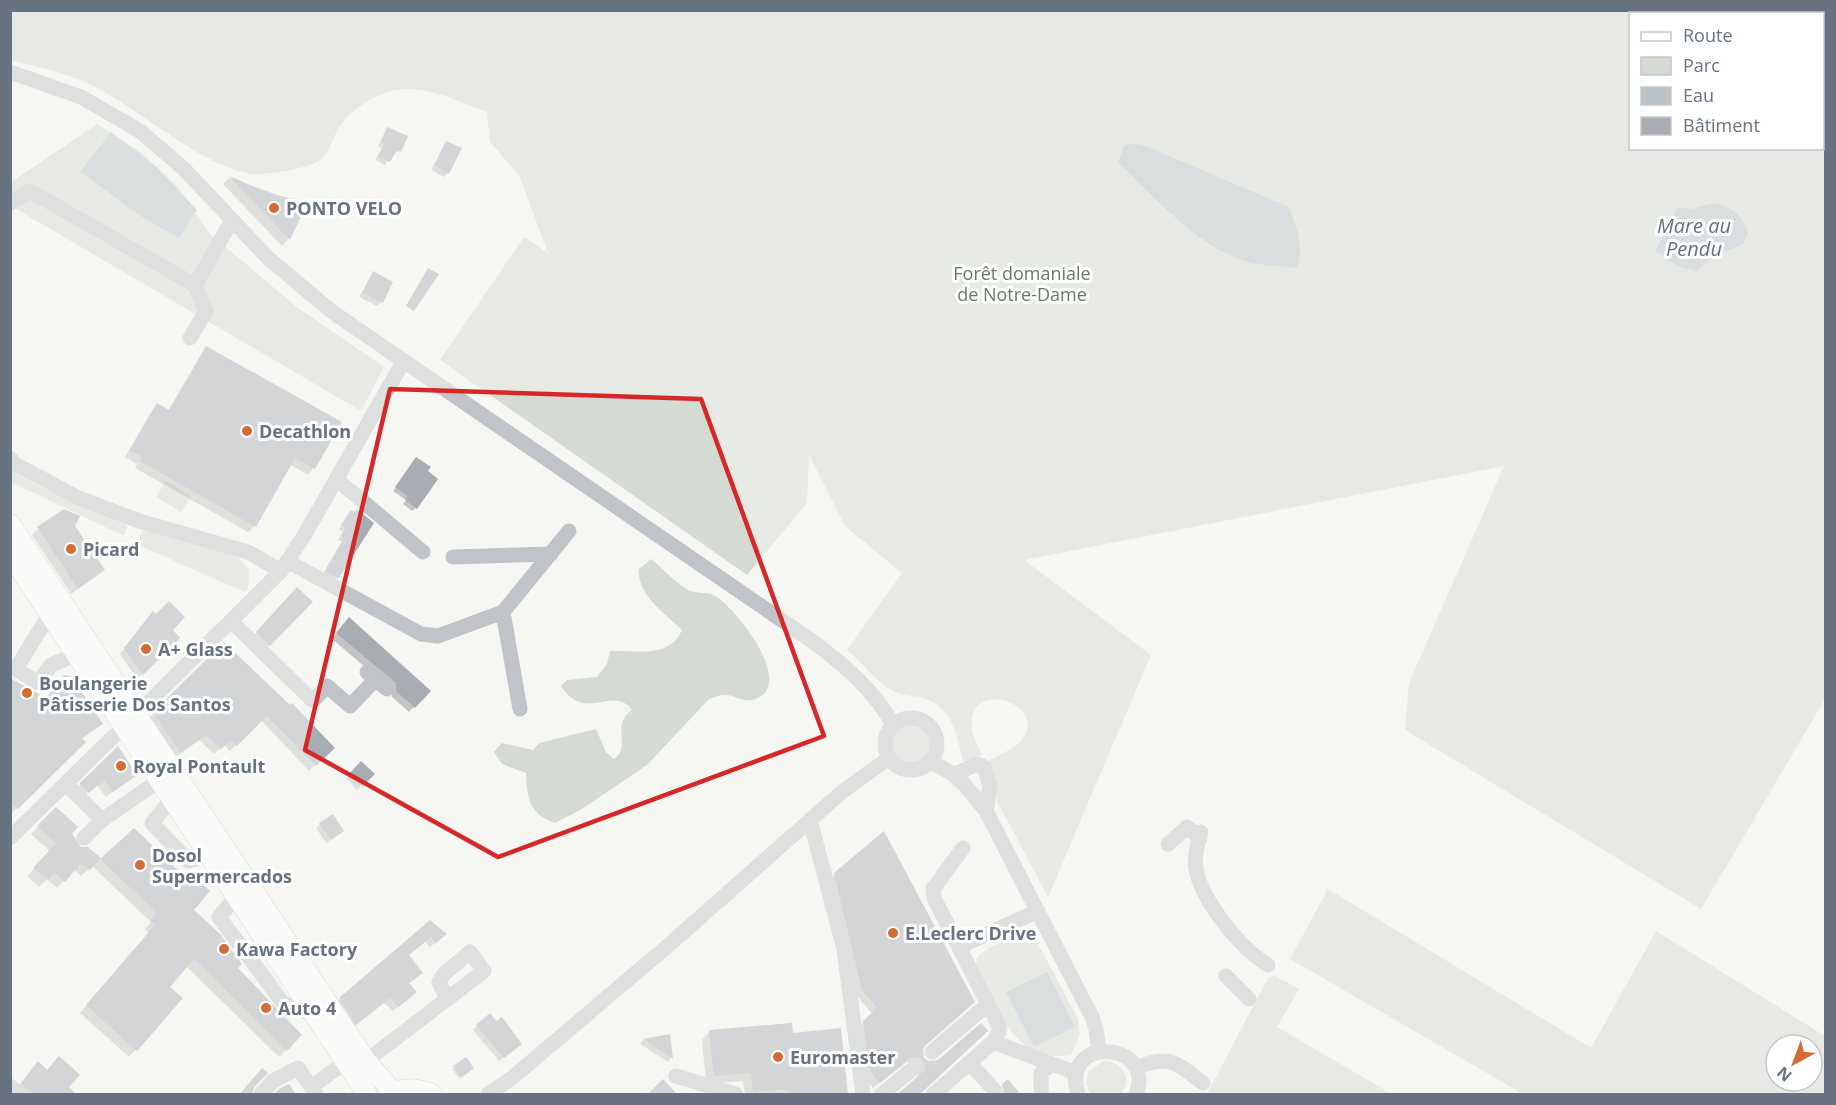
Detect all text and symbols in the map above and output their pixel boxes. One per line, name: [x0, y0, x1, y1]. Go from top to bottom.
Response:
legend: [1629, 12, 1824, 150]
text: Route: [1683, 23, 1733, 47]
text: Parc: [1683, 53, 1720, 77]
text: Eau: [1683, 83, 1714, 107]
text: Bâtiment: [1683, 113, 1760, 137]
place label: PONTO VELO: [286, 196, 402, 220]
marker: PONTO VELO: [267, 201, 281, 215]
water label: Mare au Pendu: [1657, 212, 1731, 262]
park label: Forêt domaniale de Notre-Dame: [953, 261, 1091, 306]
place label: Decathlon: [259, 419, 351, 443]
marker: Decathlon: [240, 424, 254, 438]
place label: Picard: [83, 537, 140, 561]
marker: Picard: [64, 542, 78, 556]
place label: A+ Glass: [158, 637, 233, 661]
marker: A+ Glass: [139, 642, 153, 656]
place label: Boulangerie Pâtisserie Dos Santos: [39, 671, 231, 716]
marker: Boulangerie Pâtisserie Dos Santos: [20, 686, 34, 700]
place label: Royal Pontault: [133, 754, 266, 778]
marker: Royal Pontault: [114, 759, 128, 773]
place label: Dosol Supermercados: [152, 843, 292, 888]
marker: Dosol Supermercados: [133, 858, 147, 872]
place label: E.Leclerc Drive: [905, 921, 1036, 945]
marker: E.Leclerc Drive: [886, 926, 900, 940]
place label: Kawa Factory: [236, 937, 358, 961]
marker: Kawa Factory: [217, 942, 231, 956]
place label: Auto 4: [278, 996, 336, 1020]
marker: Auto 4: [259, 1001, 273, 1015]
north arrow: [1764, 1033, 1824, 1093]
place label: Euromaster: [790, 1045, 895, 1069]
marker: Euromaster: [771, 1050, 785, 1064]
text: N: [1772, 1062, 1796, 1087]

